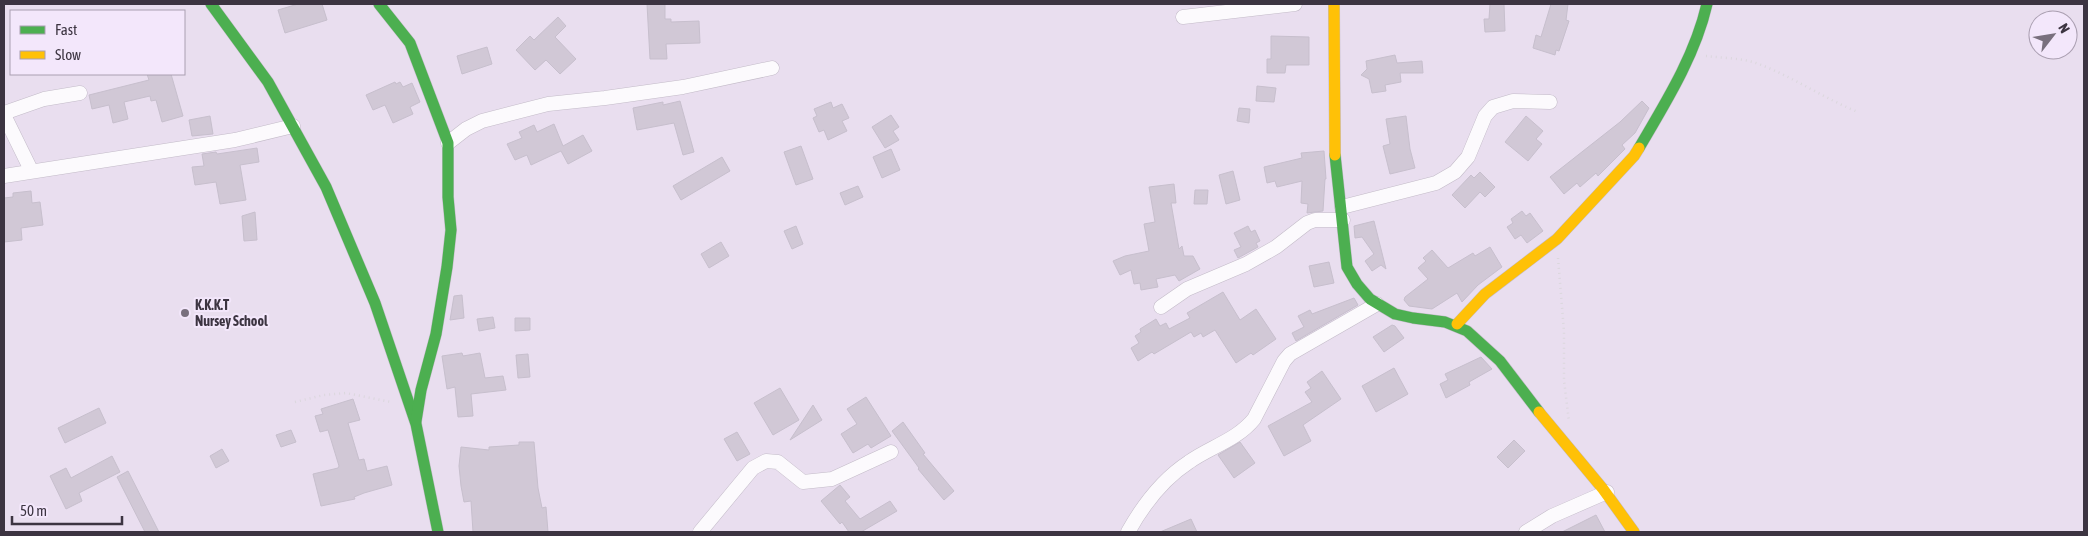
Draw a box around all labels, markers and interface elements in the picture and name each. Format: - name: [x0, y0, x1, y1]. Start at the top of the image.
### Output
- legend: [10, 10, 185, 75]
- north arrow: [2028, 10, 2078, 60]
- text: Fast: [55, 21, 77, 38]
- text: N: [2055, 21, 2073, 36]
- text: Slow: [55, 46, 81, 63]
- place label: K.K.K.T Nursey School: [195, 297, 268, 329]
- marker: K.K.K.T Nursey School: [179, 307, 191, 319]
- scale bar: [12, 494, 122, 526]
- text: 50 m: [20, 502, 47, 519]

